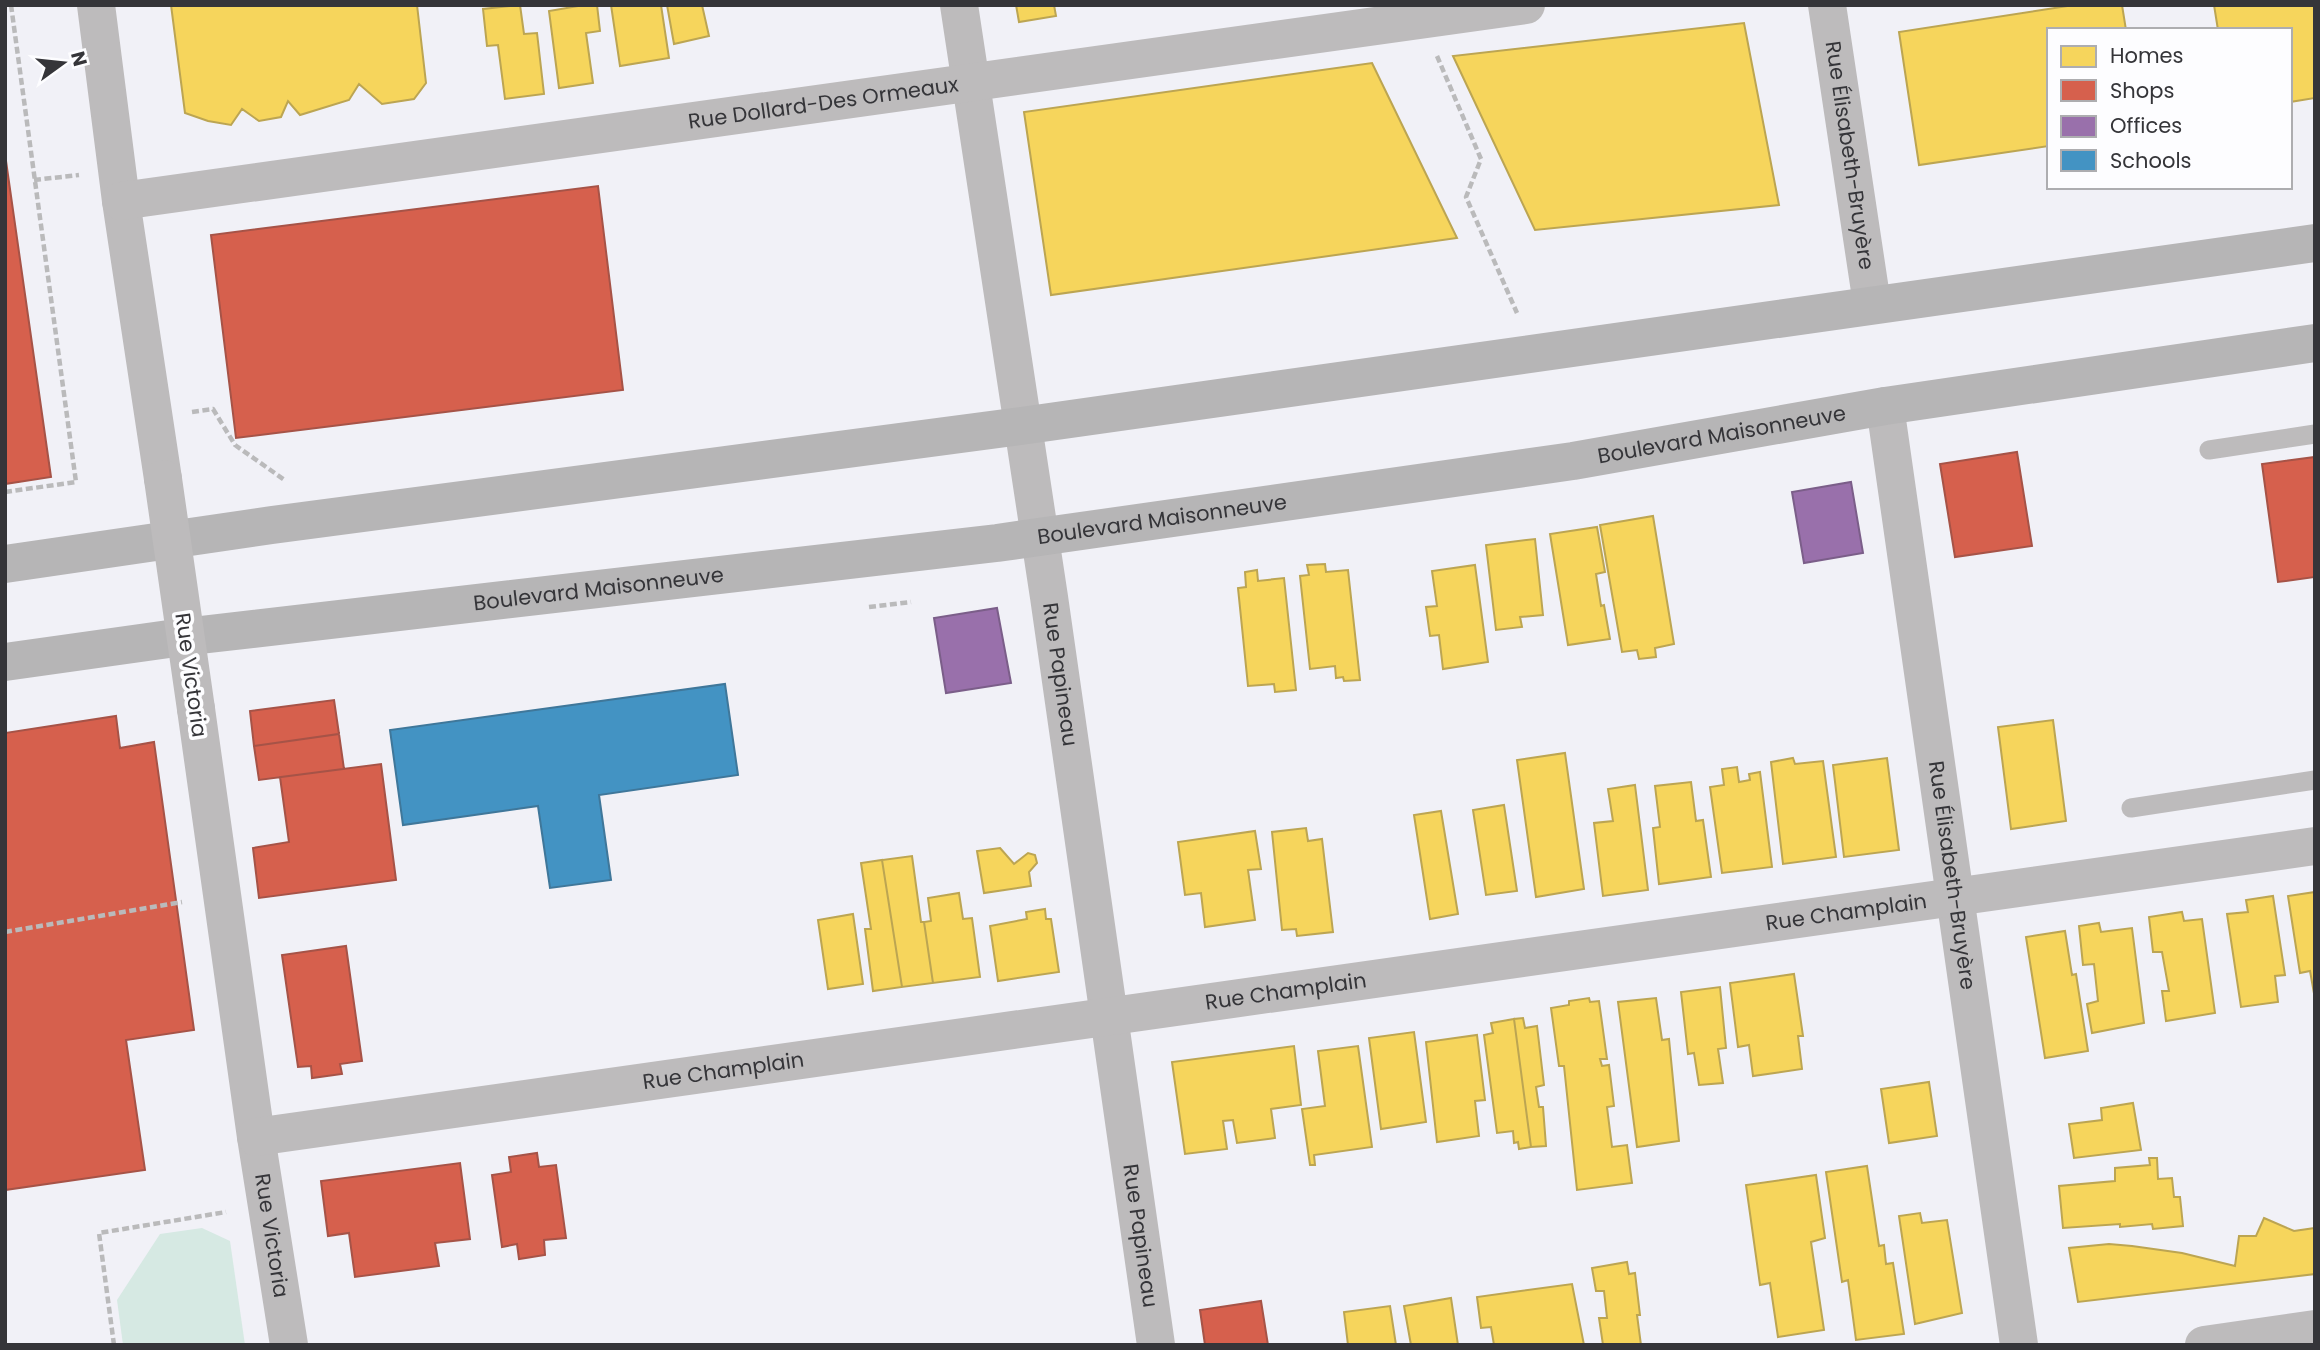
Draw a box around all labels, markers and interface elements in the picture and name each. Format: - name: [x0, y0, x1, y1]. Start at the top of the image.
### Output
- north arrow: [28, 28, 98, 98]
- legend: [2047, 28, 2292, 189]
- street label: Rue Élisabeth-Bruyère: [1819, 39, 1882, 272]
- text: Homes: [2110, 41, 2184, 70]
- text: N: [64, 48, 94, 69]
- street label: Rue Dollard-Des Ormeaux: [686, 69, 960, 136]
- text: Shops: [2110, 76, 2174, 105]
- text: Offices: [2110, 111, 2182, 140]
- text: Schools: [2110, 146, 2192, 175]
- street label: Boulevard Maisonneuve: [1595, 398, 1848, 470]
- street label: Boulevard Maisonneuve: [1035, 487, 1289, 551]
- street label: Boulevard Maisonneuve: [472, 560, 725, 617]
- street label: Rue Papineau: [1036, 601, 1085, 748]
- street label: Rue Victoria: [168, 611, 215, 739]
- street label: Rue Élisabeth-Bruyère: [1922, 759, 1983, 992]
- street label: Rue Champlain: [1764, 886, 1929, 937]
- street label: Rue Champlain: [1203, 965, 1368, 1017]
- street label: Rue Champlain: [641, 1045, 806, 1096]
- street label: Rue Papineau: [1116, 1162, 1165, 1309]
- street label: Rue Victoria: [248, 1171, 296, 1300]

